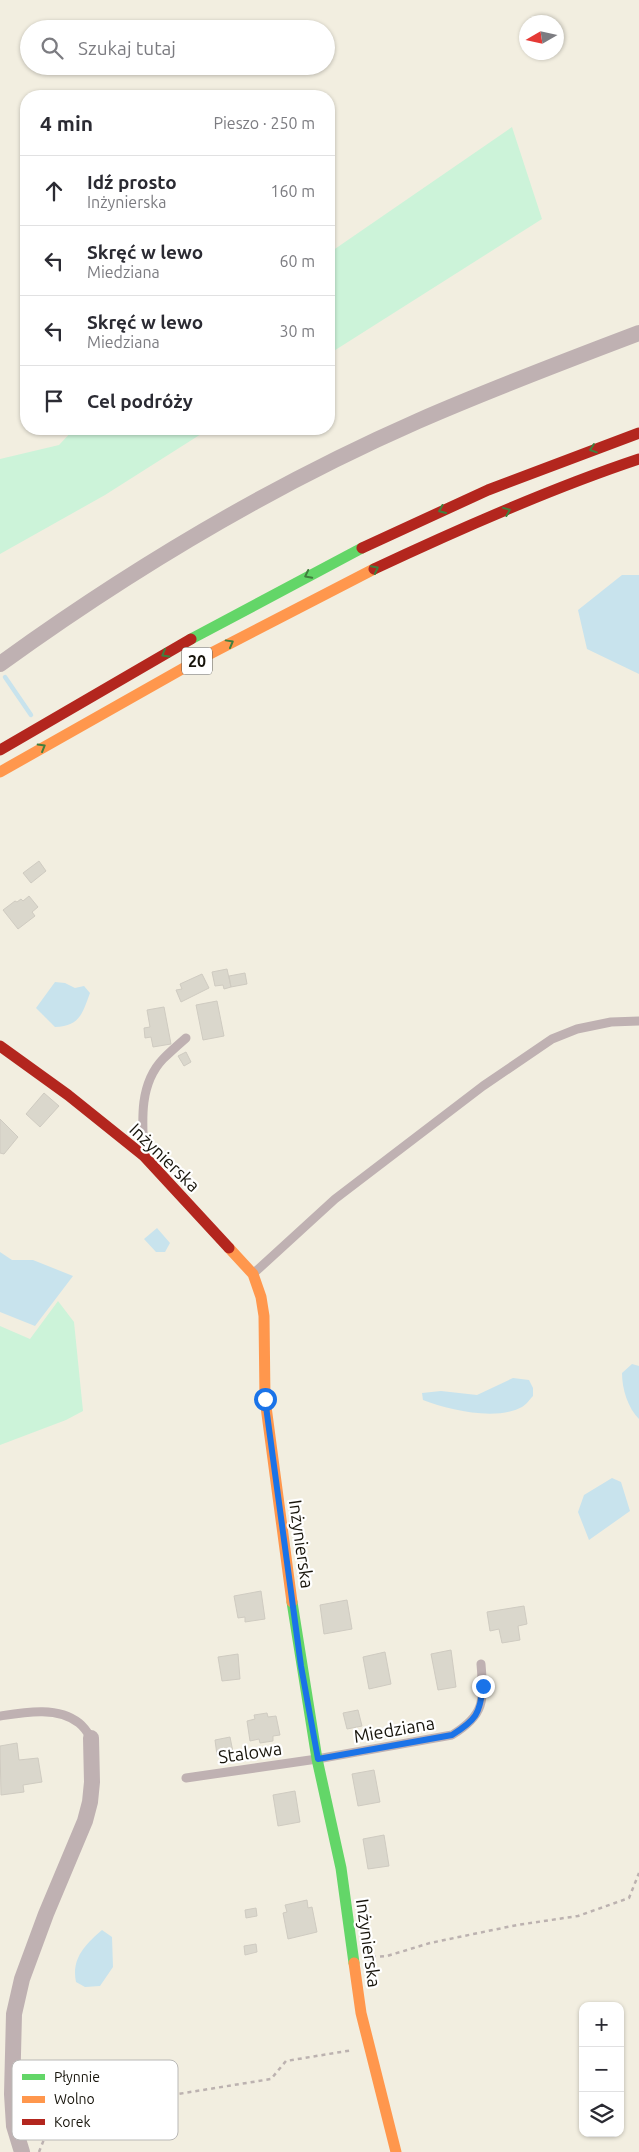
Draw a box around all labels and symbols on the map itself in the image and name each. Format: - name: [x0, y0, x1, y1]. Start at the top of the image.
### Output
- north arrow: [519, 15, 564, 60]
- one-way arrow: [589, 443, 598, 453]
- one-way arrow: [438, 504, 447, 514]
- one-way arrow: [502, 507, 511, 517]
- one-way arrow: [370, 565, 379, 575]
- one-way arrow: [304, 569, 313, 579]
- one-way arrow: [225, 639, 234, 649]
- one-way arrow: [162, 647, 171, 657]
- road number: 20: [182, 648, 212, 674]
- one-way arrow: [37, 744, 46, 754]
- street label: Inżynierska: [126, 1119, 204, 1195]
- route start: [254, 1388, 277, 1411]
- street label: Inżynierska: [286, 1498, 318, 1590]
- route end: [472, 1675, 495, 1698]
- street label: Miedziana: [352, 1712, 436, 1746]
- street label: Stalowa: [217, 1738, 283, 1766]
- street label: Inżynierska: [353, 1897, 385, 1989]
- legend: [12, 2060, 178, 2140]
- text: Płynnie: [54, 2069, 100, 2085]
- text: Wolno: [54, 2091, 95, 2107]
- text: Korek: [54, 2114, 91, 2130]

